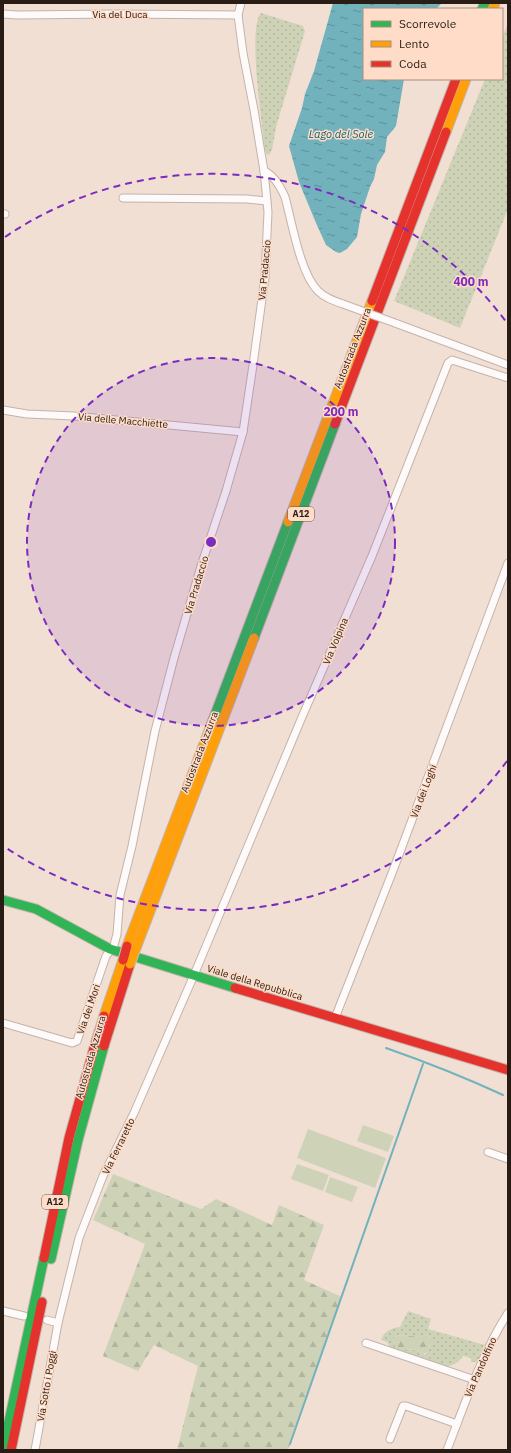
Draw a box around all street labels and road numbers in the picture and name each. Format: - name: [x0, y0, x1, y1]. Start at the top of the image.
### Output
- street label: Via del Duca: [92, 8, 148, 21]
- street label: Via Pradaccio: [255, 239, 274, 301]
- street label: Autostrada Azzurra: [331, 305, 374, 391]
- street label: Via delle Macchiette: [77, 410, 169, 431]
- road number: A12: [288, 507, 314, 521]
- street label: Via Pradaccio: [181, 554, 212, 616]
- street label: Via Volpina: [320, 615, 351, 667]
- street label: Autostrada Azzurra: [178, 709, 221, 795]
- street label: Via dei Loghi: [407, 763, 440, 820]
- street label: Viale della Repubblica: [205, 962, 305, 1003]
- street label: Via dei Mori: [74, 982, 103, 1036]
- street label: Autostrada Azzurra: [72, 1013, 109, 1100]
- street label: Via Ferraretto: [99, 1115, 138, 1177]
- road number: A12: [42, 1195, 68, 1209]
- street label: Via Pandolfino: [461, 1335, 500, 1399]
- street label: Via Sotto i Poggi: [34, 1350, 59, 1423]

